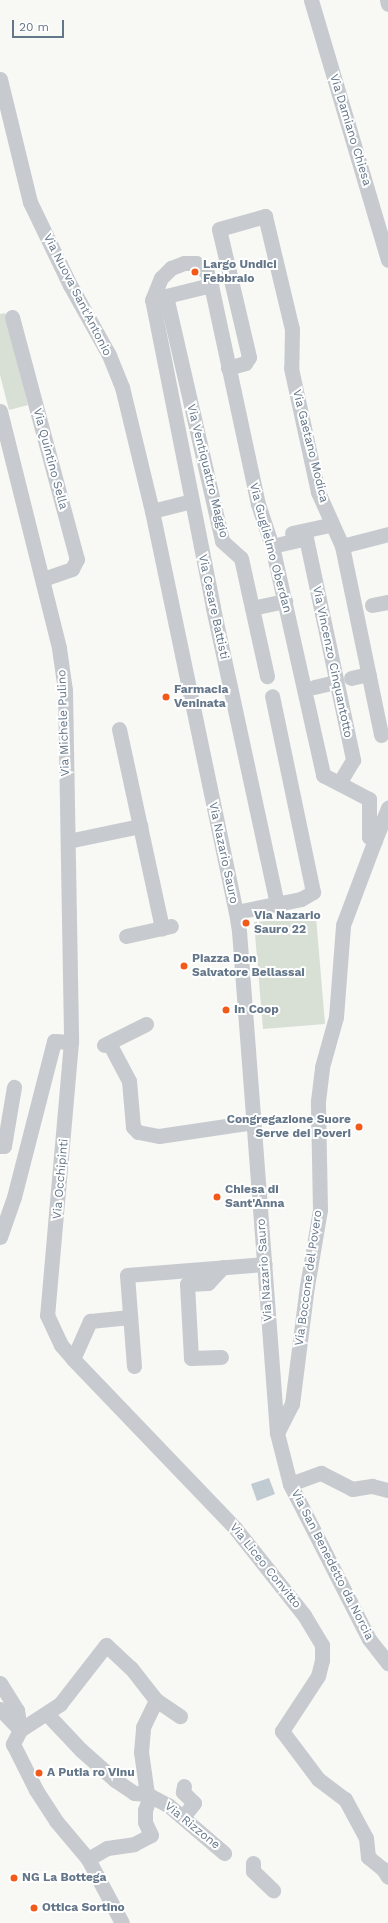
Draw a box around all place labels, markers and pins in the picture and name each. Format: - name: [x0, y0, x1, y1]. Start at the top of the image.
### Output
- place label: Largo Undici Febbraio: [203, 258, 277, 286]
- marker: Largo Undici Febbraio: [190, 267, 200, 277]
- place label: Farmacia Veninata: [174, 683, 228, 711]
- marker: Farmacia Veninata: [161, 692, 171, 702]
- place label: Via Nazario Sauro 22: [254, 909, 321, 937]
- marker: Via Nazario Sauro 22: [241, 918, 251, 928]
- place label: Piazza Don Salvatore Bellassai: [192, 952, 305, 980]
- marker: Piazza Don Salvatore Bellassai: [179, 961, 189, 971]
- place label: In Coop: [234, 1003, 279, 1017]
- marker: In Coop: [221, 1005, 231, 1015]
- place label: Congregazione Suore Serve dei Poveri: [227, 1113, 351, 1141]
- marker: Congregazione Suore Serve dei Poveri: [354, 1122, 364, 1132]
- place label: Chiesa di Sant'Anna: [225, 1183, 284, 1211]
- marker: Chiesa di Sant'Anna: [212, 1192, 222, 1202]
- place label: A Putia ro Vinu: [47, 1766, 135, 1780]
- marker: A Putia ro Vinu: [34, 1768, 44, 1778]
- place label: NG La Bottega: [22, 1871, 107, 1885]
- marker: NG La Bottega: [9, 1873, 19, 1883]
- place label: Ottica Sortino: [42, 1901, 125, 1915]
- marker: Ottica Sortino: [29, 1903, 39, 1913]

